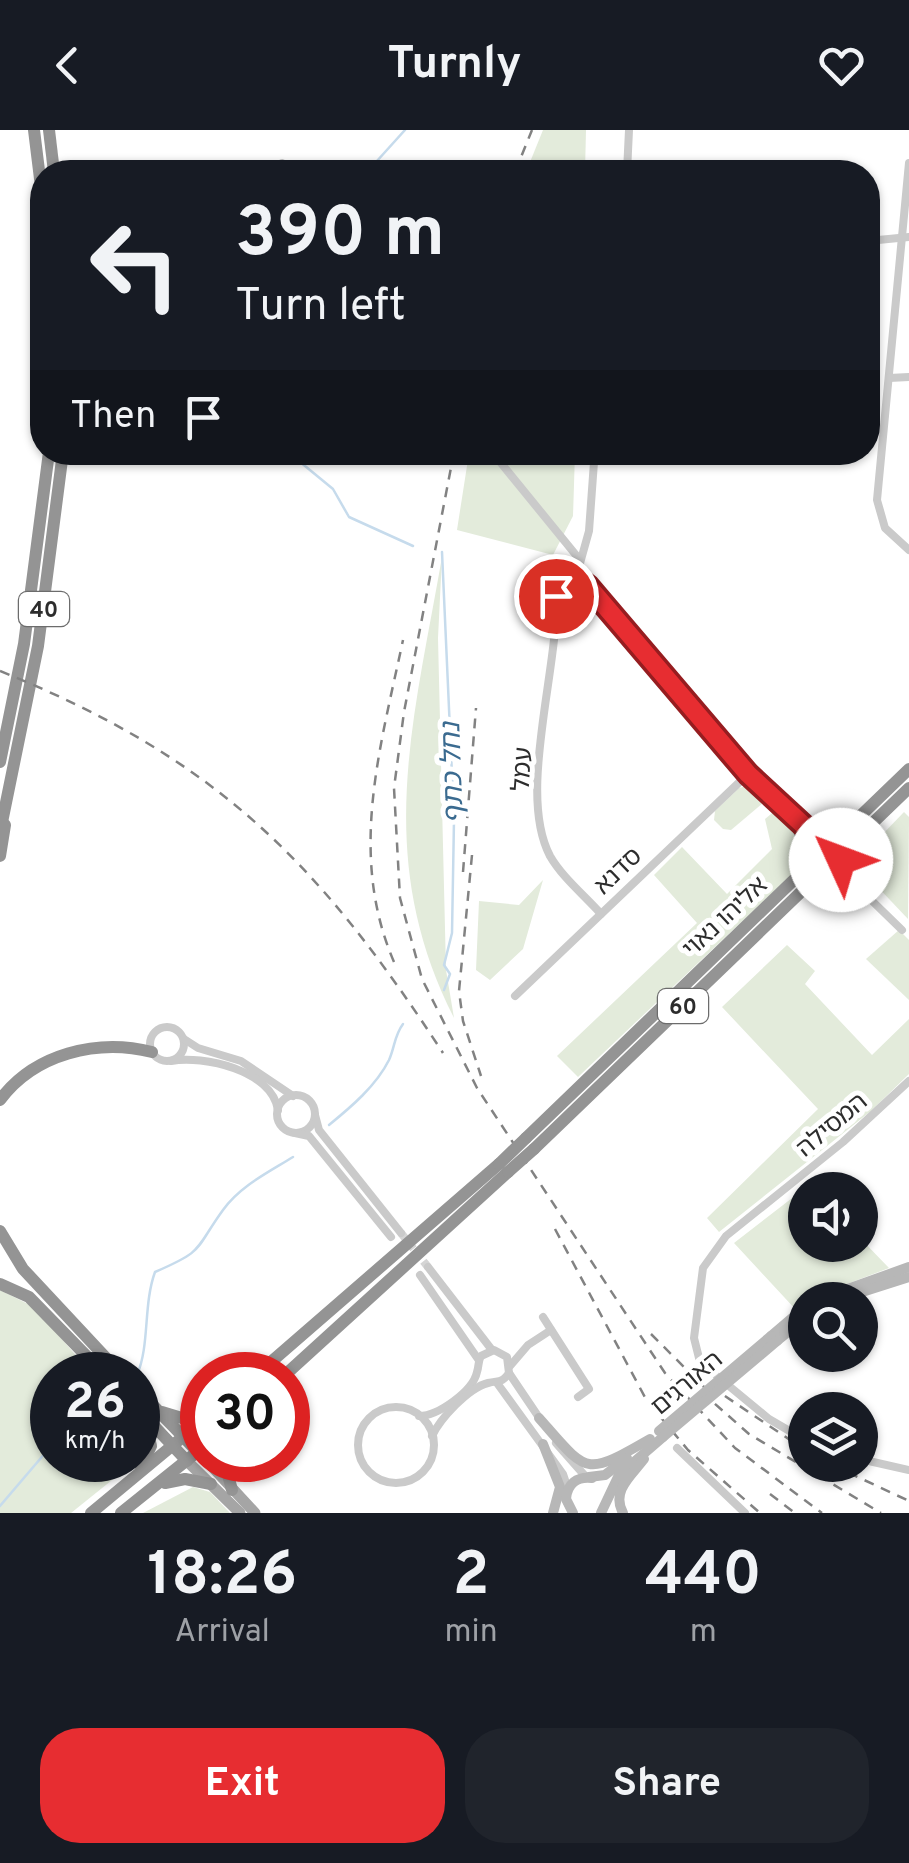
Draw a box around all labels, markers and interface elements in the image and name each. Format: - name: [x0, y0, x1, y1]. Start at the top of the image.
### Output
- text: Turnly: [387, 37, 522, 94]
- icon: back: [40, 38, 95, 93]
- icon: heart: [814, 38, 869, 93]
- text: 390 m: [235, 192, 445, 281]
- icon: left: [70, 200, 200, 330]
- text: Turn left: [235, 279, 406, 336]
- icon: arrive: [176, 390, 231, 445]
- text: Then: [70, 393, 156, 442]
- pin: [514, 554, 599, 639]
- icon: arrive: [529, 569, 584, 624]
- road number: 40: [19, 592, 69, 626]
- water label: נחל כתף: [434, 719, 474, 824]
- street label: עמל: [506, 746, 542, 792]
- position arrow: [789, 808, 893, 912]
- street label: סדנא: [588, 842, 650, 903]
- street label: אליהו נאוי: [677, 871, 775, 966]
- road number: 60: [658, 989, 708, 1023]
- street label: המסילה: [791, 1087, 875, 1165]
- map controls: [788, 1172, 878, 1482]
- button: sound: [788, 1172, 878, 1262]
- button: search: [788, 1282, 878, 1372]
- street label: האורגים: [645, 1345, 730, 1424]
- speed limit sign: 30: [180, 1352, 310, 1482]
- text: 26: [64, 1373, 126, 1436]
- button: layers: [788, 1392, 878, 1482]
- text: km/h: [65, 1426, 125, 1458]
- text: 18:26: [147, 1540, 297, 1616]
- text: 2: [453, 1540, 489, 1616]
- text: 440: [645, 1540, 762, 1616]
- text: Arrival: [175, 1613, 270, 1653]
- text: min: [445, 1613, 498, 1653]
- text: m: [690, 1613, 717, 1653]
- button: Exit: [40, 1728, 445, 1843]
- button: Share: [465, 1728, 869, 1843]

